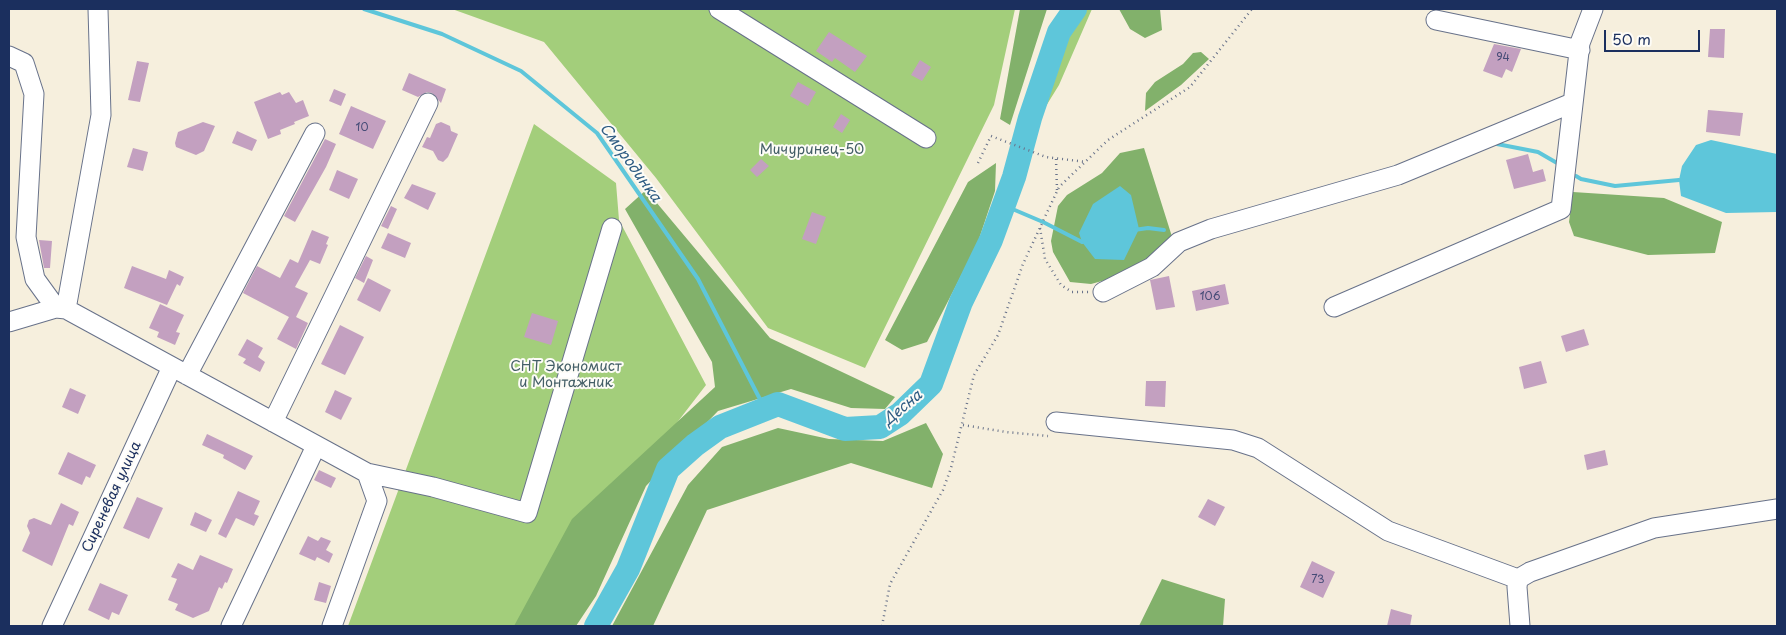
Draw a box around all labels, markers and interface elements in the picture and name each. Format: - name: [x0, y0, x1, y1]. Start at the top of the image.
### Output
- scale bar: [1606, 20, 1702, 52]
- text: 50 m: [1612, 27, 1651, 50]
- house number: 94: [1496, 51, 1510, 65]
- water label: Смородинка: [595, 120, 665, 206]
- house number: 10: [356, 121, 368, 135]
- park label: Мичуринец-50: [760, 142, 864, 158]
- house number: 106: [1200, 290, 1220, 304]
- park label: СНТ Экономист и Монтажник: [510, 359, 622, 392]
- water label: Десна: [880, 387, 926, 429]
- street label: Сиреневая улица: [79, 439, 145, 555]
- house number: 73: [1311, 573, 1325, 587]

